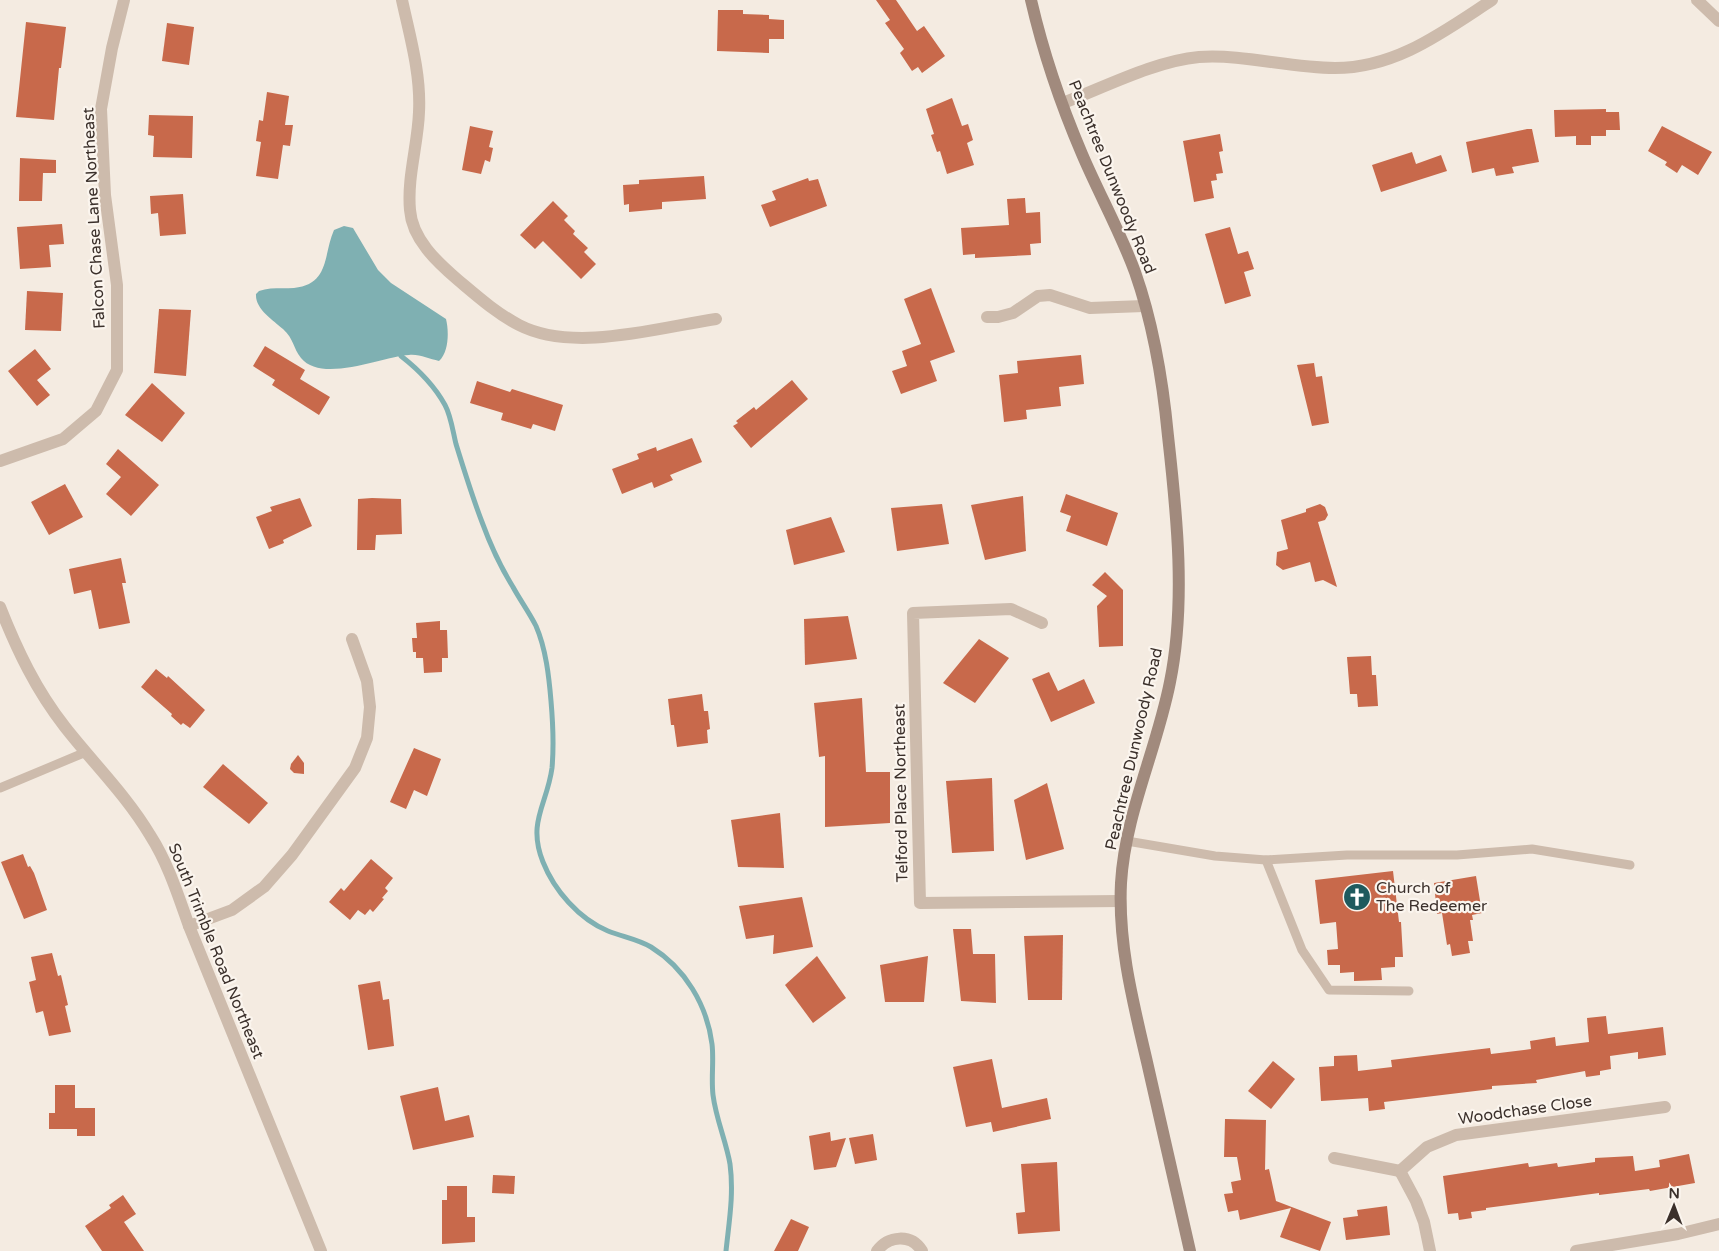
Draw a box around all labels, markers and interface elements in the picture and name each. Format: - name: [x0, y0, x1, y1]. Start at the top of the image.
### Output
- street label: Peachtree Dunwoody Road: [1064, 77, 1160, 277]
- street label: Falcon Chase Lane Northeast: [78, 107, 110, 329]
- street label: Peachtree Dunwoody Road: [1101, 646, 1167, 852]
- street label: Telford Place Northeast: [889, 703, 913, 883]
- street label: South Trimble Road Northeast: [164, 840, 268, 1062]
- place label: Church of The Redeemer: [1376, 878, 1488, 916]
- church icon: Church of The Redeemer: [1342, 882, 1372, 912]
- street label: Woodchase Close: [1457, 1091, 1593, 1129]
- north arrow: [1649, 1181, 1699, 1231]
- text: N: [1668, 1185, 1680, 1202]

